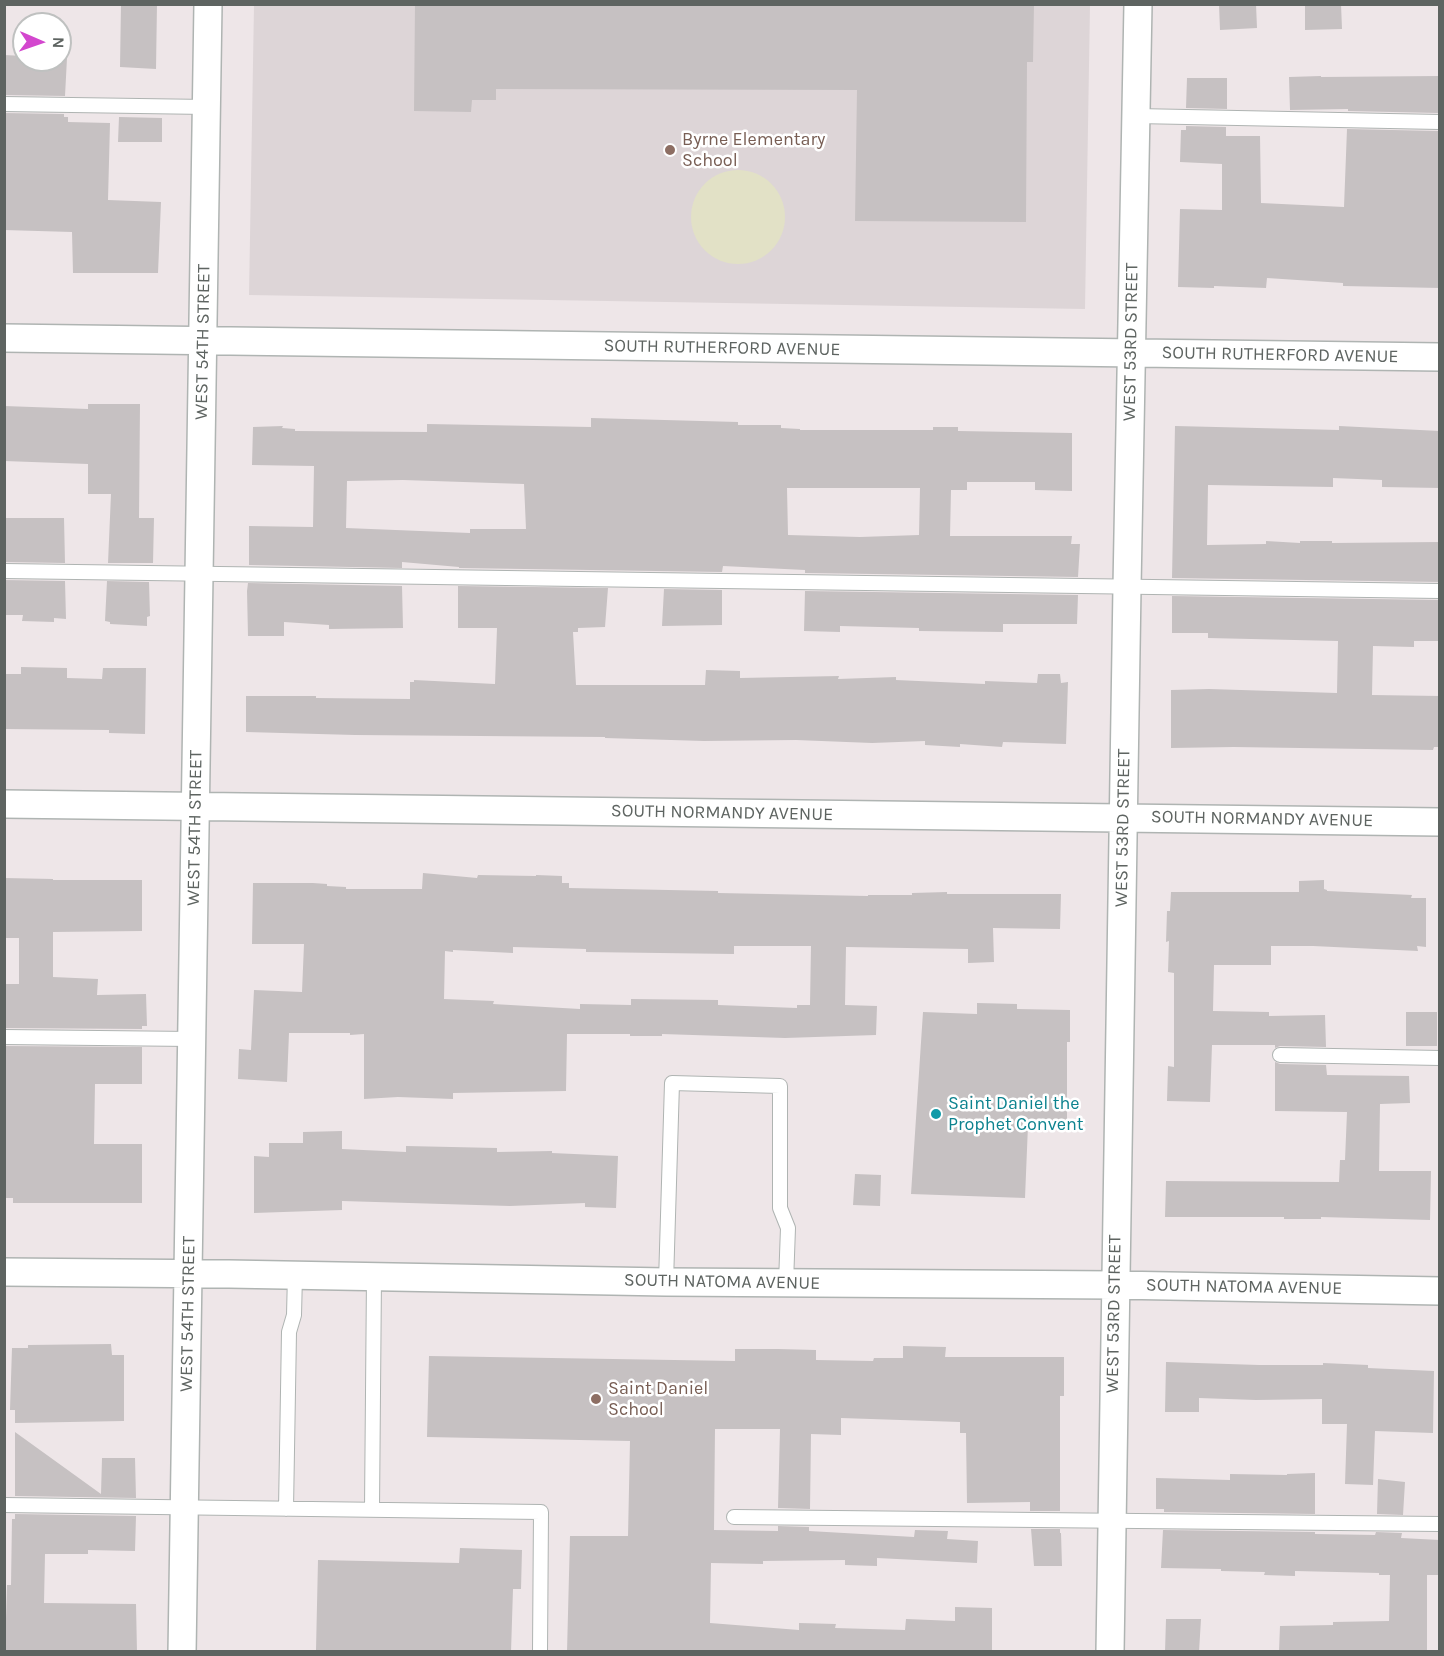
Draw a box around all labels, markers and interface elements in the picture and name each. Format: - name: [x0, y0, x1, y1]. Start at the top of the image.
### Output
- north arrow: [12, 12, 72, 72]
- text: N: [49, 36, 68, 49]
- place label: Byrne Elementary School: [682, 129, 825, 172]
- marker: Byrne Elementary School: [663, 143, 677, 157]
- street label: WEST 53RD STREET: [1119, 263, 1143, 421]
- street label: WEST 54TH STREET: [191, 264, 215, 420]
- street label: SOUTH RUTHERFORD AVENUE: [603, 335, 841, 361]
- street label: SOUTH RUTHERFORD AVENUE: [1161, 342, 1399, 368]
- street label: WEST 53RD STREET: [1111, 749, 1135, 907]
- street label: WEST 54TH STREET: [183, 750, 207, 906]
- street label: SOUTH NORMANDY AVENUE: [611, 800, 833, 826]
- street label: SOUTH NORMANDY AVENUE: [1151, 806, 1373, 832]
- place label: Saint Daniel the Prophet Convent: [948, 1093, 1084, 1136]
- marker: Saint Daniel the Prophet Convent: [929, 1107, 943, 1121]
- street label: WEST 53RD STREET: [1102, 1235, 1126, 1393]
- street label: WEST 54TH STREET: [176, 1236, 200, 1392]
- street label: SOUTH NATOMA AVENUE: [624, 1269, 820, 1295]
- street label: SOUTH NATOMA AVENUE: [1146, 1274, 1342, 1300]
- place label: Saint Daniel School: [608, 1378, 708, 1420]
- marker: Saint Daniel School: [589, 1392, 603, 1406]

